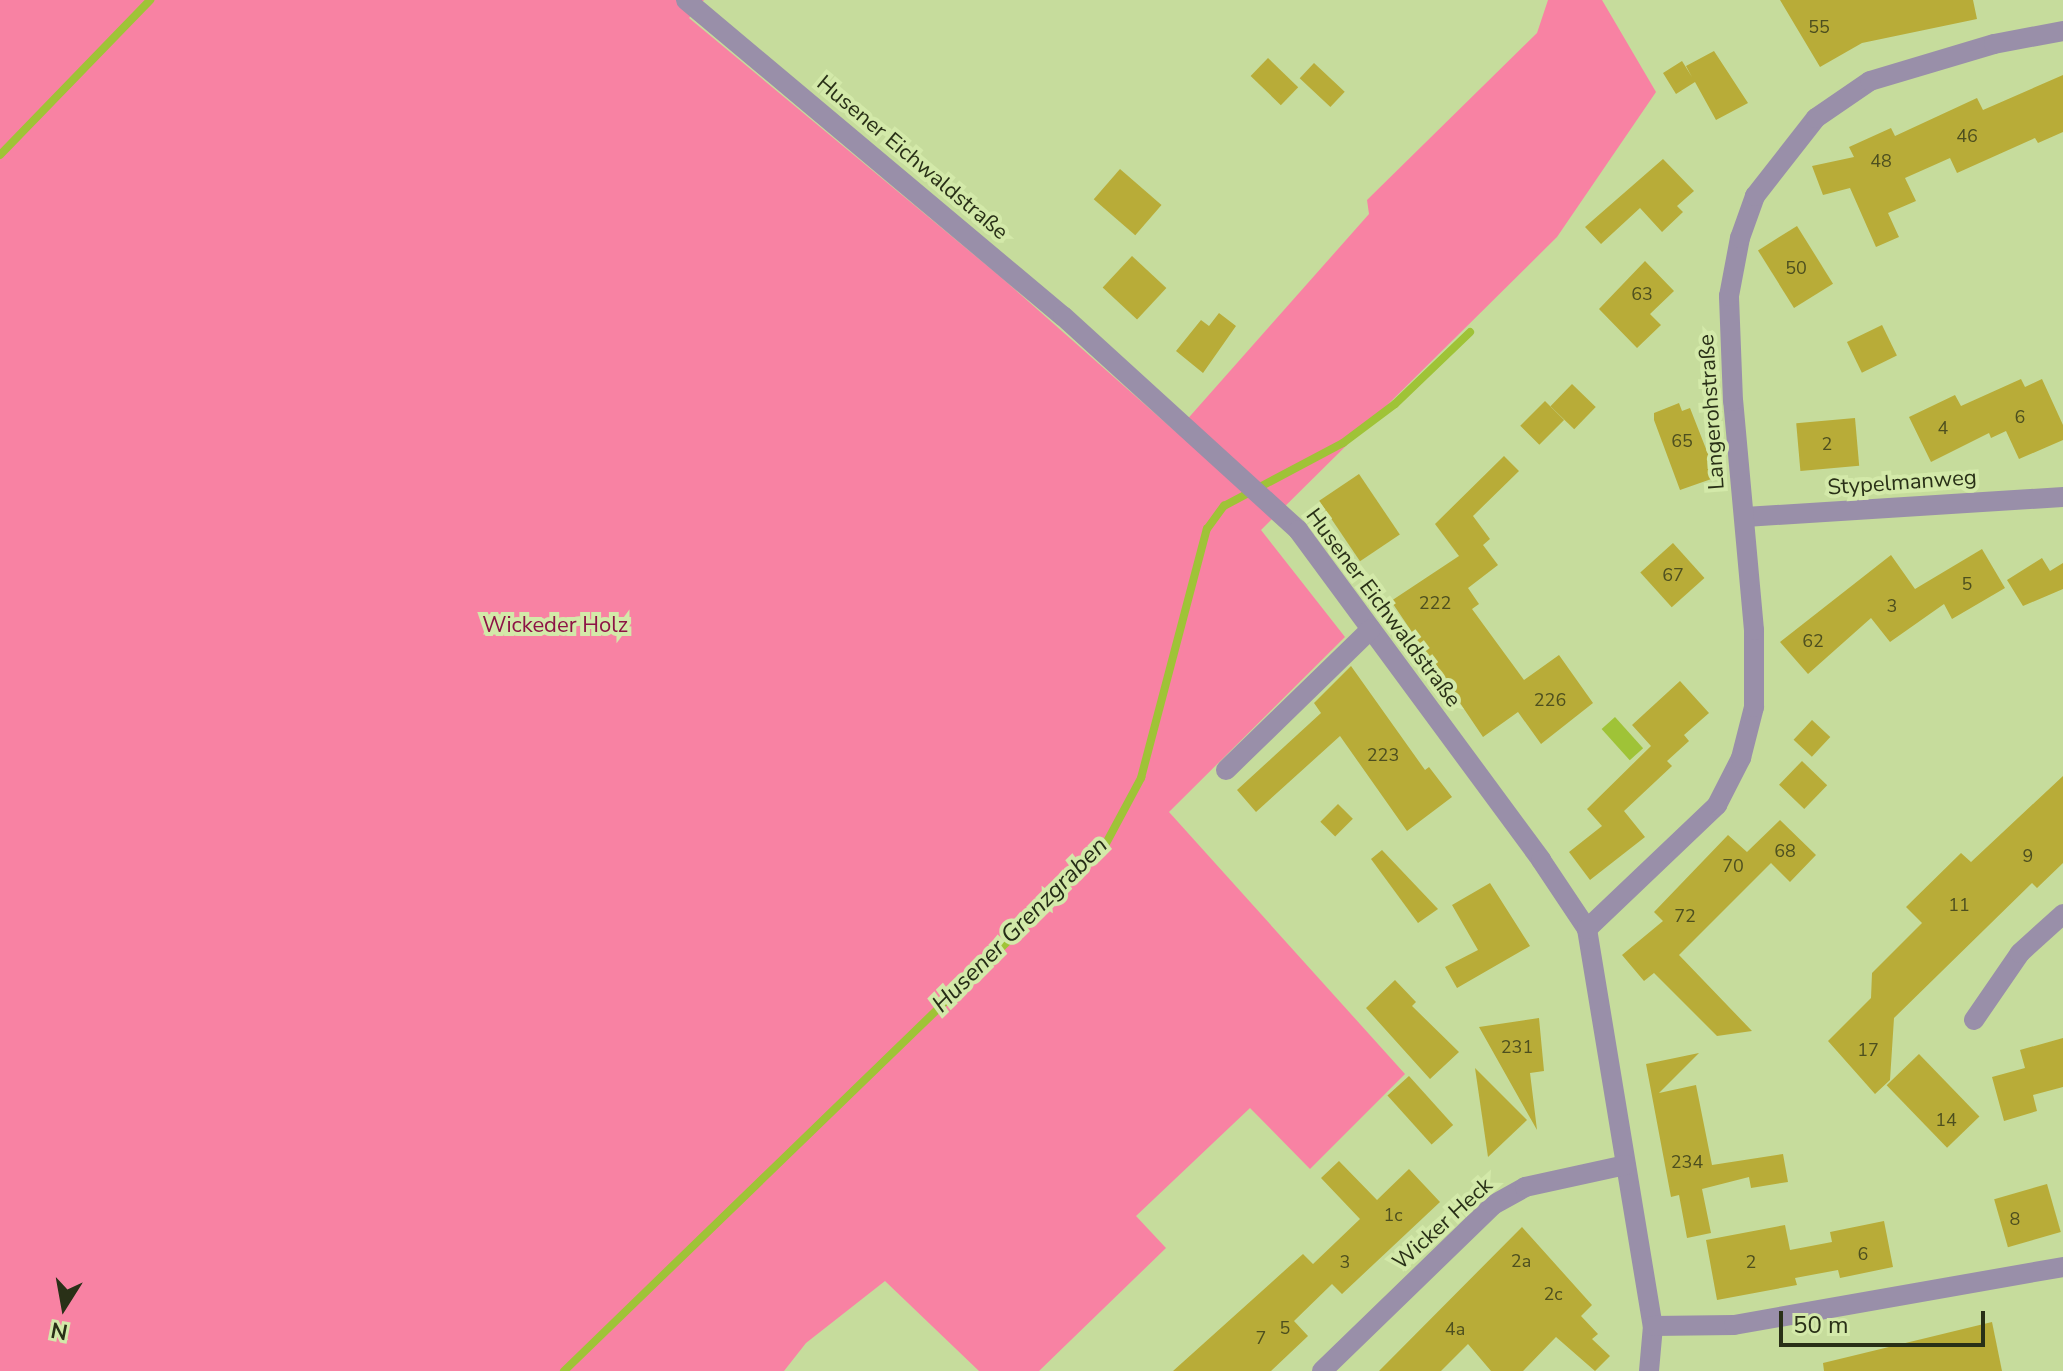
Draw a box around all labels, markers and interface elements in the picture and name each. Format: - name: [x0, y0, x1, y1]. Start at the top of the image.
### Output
- house number: 55: [1808, 16, 1830, 38]
- street label: Husener Eichwaldstraße: [811, 70, 1013, 246]
- house number: 46: [1956, 125, 1978, 147]
- house number: 48: [1870, 150, 1892, 172]
- house number: 50: [1785, 257, 1807, 279]
- house number: 63: [1631, 283, 1653, 305]
- street label: Langerohstraße: [1693, 333, 1731, 491]
- house number: 6: [2015, 406, 2025, 428]
- house number: 4: [1938, 417, 1948, 439]
- house number: 65: [1671, 430, 1693, 452]
- house number: 2: [1822, 433, 1832, 455]
- street label: Stypelmanweg: [1827, 465, 1977, 501]
- street label: Husener Eichwaldstraße: [1300, 504, 1466, 712]
- house number: 67: [1662, 564, 1684, 586]
- house number: 5: [1962, 573, 1972, 595]
- house number: 222: [1419, 592, 1451, 614]
- house number: 3: [1887, 595, 1897, 617]
- park label: Wickeder Holz: [482, 613, 628, 639]
- house number: 62: [1802, 630, 1824, 652]
- house number: 226: [1534, 689, 1566, 711]
- house number: 223: [1367, 744, 1399, 766]
- water label: Husener Grenzgraben: [926, 831, 1114, 1019]
- house number: 68: [1774, 840, 1796, 862]
- house number: 9: [2023, 845, 2033, 867]
- house number: 70: [1722, 855, 1744, 877]
- house number: 11: [1948, 894, 1970, 916]
- house number: 72: [1674, 905, 1696, 927]
- house number: 231: [1501, 1036, 1533, 1058]
- house number: 17: [1857, 1039, 1879, 1061]
- house number: 14: [1935, 1109, 1957, 1131]
- house number: 234: [1671, 1151, 1703, 1173]
- street label: Wicker Heck: [1388, 1172, 1498, 1276]
- house number: 1c: [1383, 1204, 1403, 1226]
- house number: 8: [2010, 1208, 2020, 1230]
- house number: 6: [1858, 1243, 1868, 1265]
- house number: 2a: [1511, 1250, 1531, 1272]
- house number: 3: [1340, 1251, 1350, 1273]
- house number: 2: [1746, 1251, 1756, 1273]
- north arrow: [24, 1267, 104, 1347]
- house number: 2c: [1543, 1283, 1563, 1305]
- scale bar: [1783, 1295, 1989, 1345]
- text: 50 m: [1793, 1309, 1849, 1341]
- text: N: [48, 1314, 70, 1347]
- house number: 5: [1280, 1317, 1290, 1339]
- house number: 4a: [1445, 1318, 1465, 1340]
- house number: 7: [1256, 1327, 1266, 1349]

